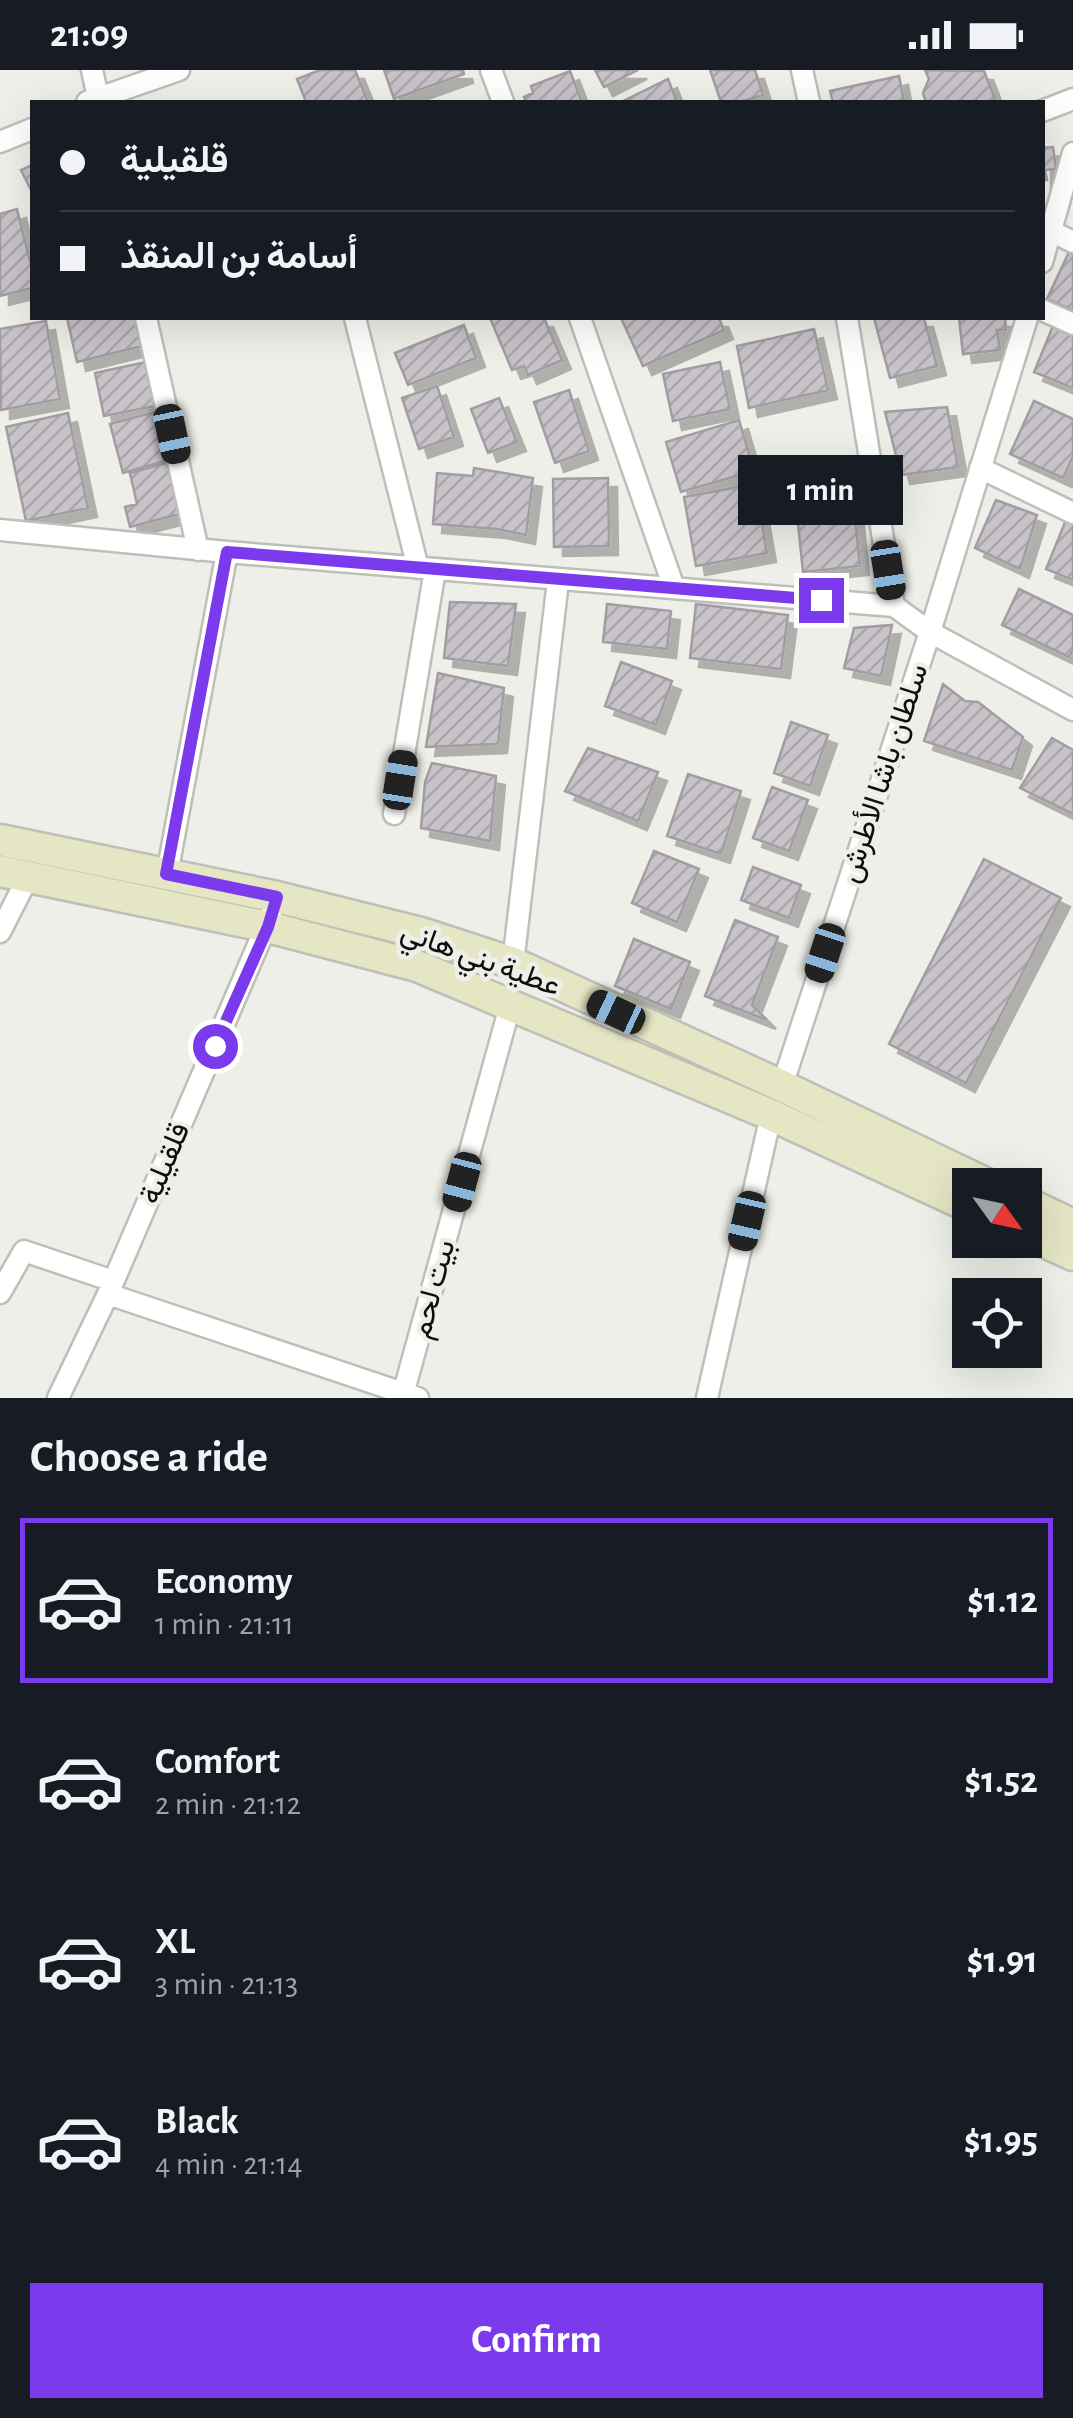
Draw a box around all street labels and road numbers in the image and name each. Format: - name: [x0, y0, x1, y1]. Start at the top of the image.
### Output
- street label: سلطان باشا الأطرش: [832, 659, 935, 887]
- street label: عطية بني هاني: [394, 916, 564, 1009]
- street label: قلقيلية: [134, 1118, 196, 1209]
- street label: بيت لحم: [405, 1237, 463, 1343]

